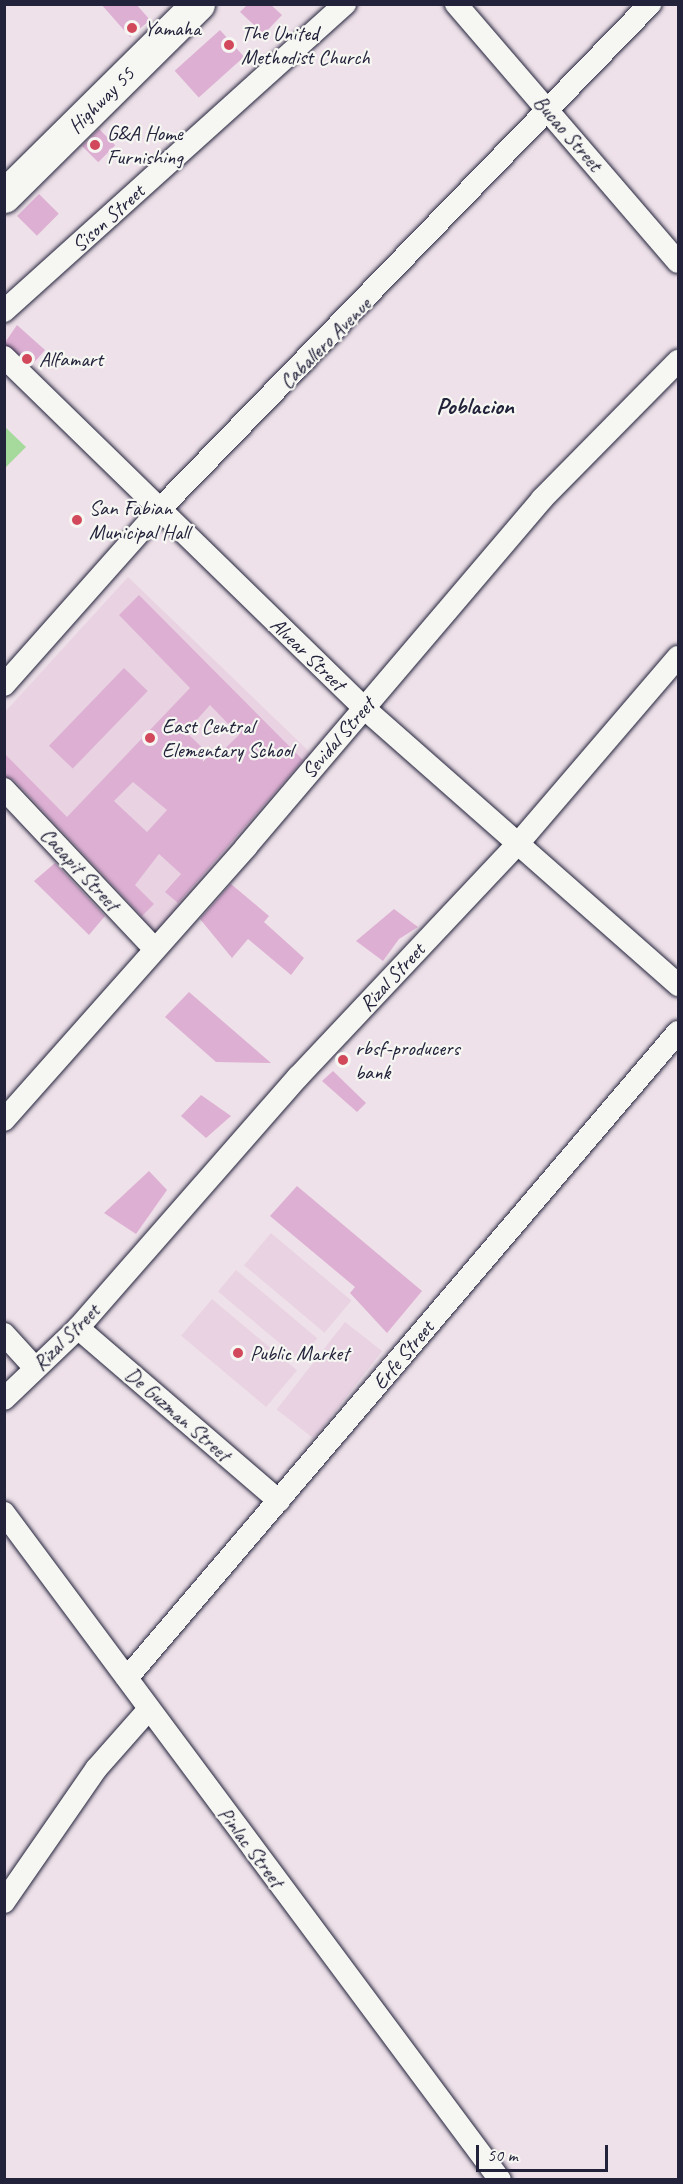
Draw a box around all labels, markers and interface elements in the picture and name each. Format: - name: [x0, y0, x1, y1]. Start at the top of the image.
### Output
- place label: Yamaha: [144, 15, 201, 41]
- place label: The United Methodist Church: [241, 20, 371, 70]
- marker: Yamaha: [125, 21, 139, 35]
- marker: The United Methodist Church: [222, 38, 236, 52]
- street label: Highway 55: [63, 62, 139, 138]
- street label: Bucao Street: [528, 90, 608, 176]
- place label: G&A Home Furnishing: [107, 120, 183, 170]
- marker: G&A Home Furnishing: [88, 138, 102, 152]
- street label: Sison Street: [66, 179, 150, 257]
- street label: Caballero Avenue: [274, 292, 376, 394]
- place label: Alfamart: [39, 346, 103, 372]
- marker: Alfamart: [20, 352, 34, 366]
- district label: Poblacion: [436, 393, 514, 421]
- place label: San Fabian Municipal Hall: [89, 495, 190, 545]
- marker: San Fabian Municipal Hall: [70, 513, 84, 527]
- street label: Alvear Street: [265, 612, 351, 696]
- street label: Sevidal Street: [296, 692, 380, 784]
- place label: East Central Elementary School: [162, 713, 293, 763]
- marker: East Central Elementary School: [143, 731, 157, 745]
- street label: Cacapit Street: [35, 822, 125, 916]
- street label: Rizal Street: [354, 937, 430, 1017]
- place label: rbsf-producers bank: [355, 1035, 460, 1085]
- marker: rbsf-producers bank: [336, 1053, 350, 1067]
- street label: Rizal Street: [27, 1298, 105, 1376]
- street label: Erfe Street: [367, 1315, 439, 1395]
- place label: Public Market: [250, 1340, 349, 1366]
- marker: Public Market: [231, 1346, 245, 1360]
- street label: De Guzman Street: [120, 1362, 236, 1466]
- street label: Pinlac Street: [213, 1802, 289, 1892]
- scale bar: [479, 2133, 611, 2171]
- text: 50 m: [487, 2144, 518, 2166]

